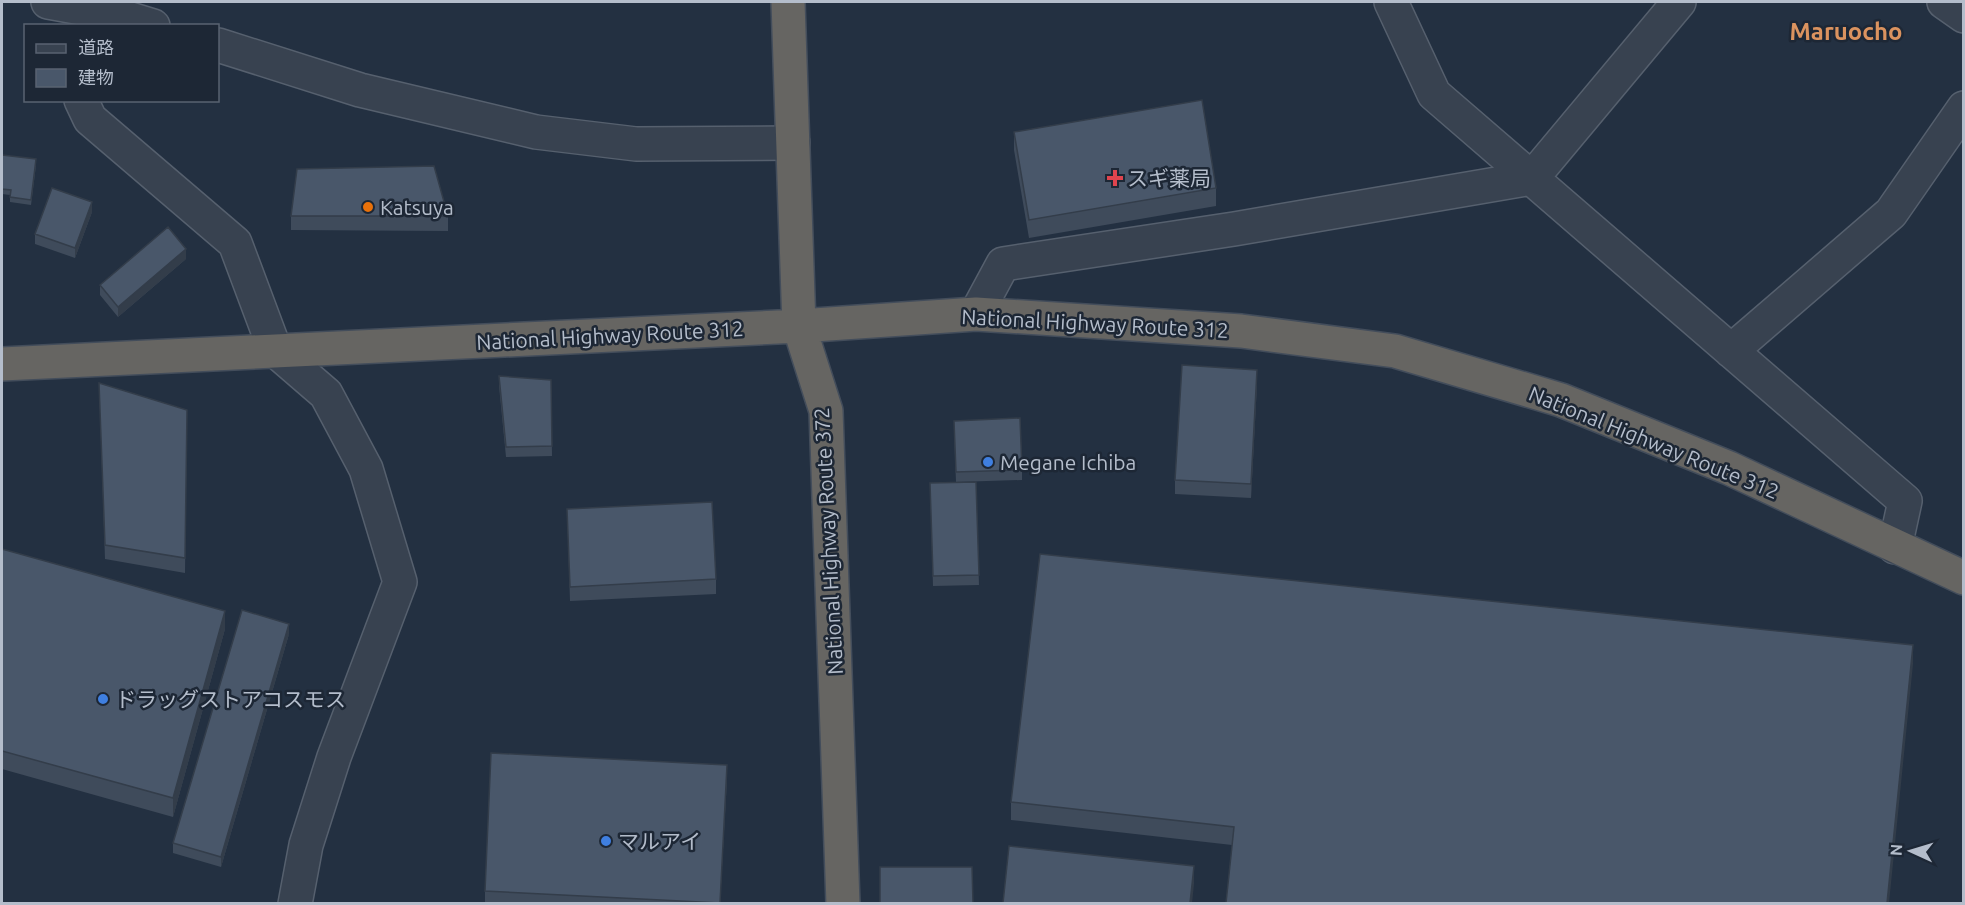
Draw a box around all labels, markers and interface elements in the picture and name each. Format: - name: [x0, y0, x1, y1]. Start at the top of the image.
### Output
- district label: Maruocho: [1789, 18, 1903, 45]
- legend: [24, 24, 219, 102]
- text: 道路: [78, 37, 114, 57]
- text: 建物: [78, 67, 114, 87]
- place label: スギ薬局: [1127, 166, 1211, 190]
- marker: スギ薬局: [1108, 171, 1122, 185]
- place label: Katsuya: [380, 195, 454, 219]
- marker: Katsuya: [361, 200, 375, 214]
- street label: National Highway Route 312: [961, 304, 1229, 342]
- street label: National Highway Route 312: [476, 316, 744, 354]
- street label: National Highway Route 312: [1525, 381, 1783, 503]
- street label: National Highway Route 372: [809, 407, 847, 675]
- place label: Megane Ichiba: [1000, 450, 1136, 474]
- marker: Megane Ichiba: [981, 455, 995, 469]
- place label: ドラッグストアコスモス: [115, 687, 346, 711]
- marker: ドラッグストアコスモス: [96, 692, 110, 706]
- north arrow: [1881, 821, 1941, 881]
- place label: マルアイ: [618, 829, 701, 853]
- marker: マルアイ: [599, 834, 613, 848]
- text: N: [1887, 843, 1905, 857]

